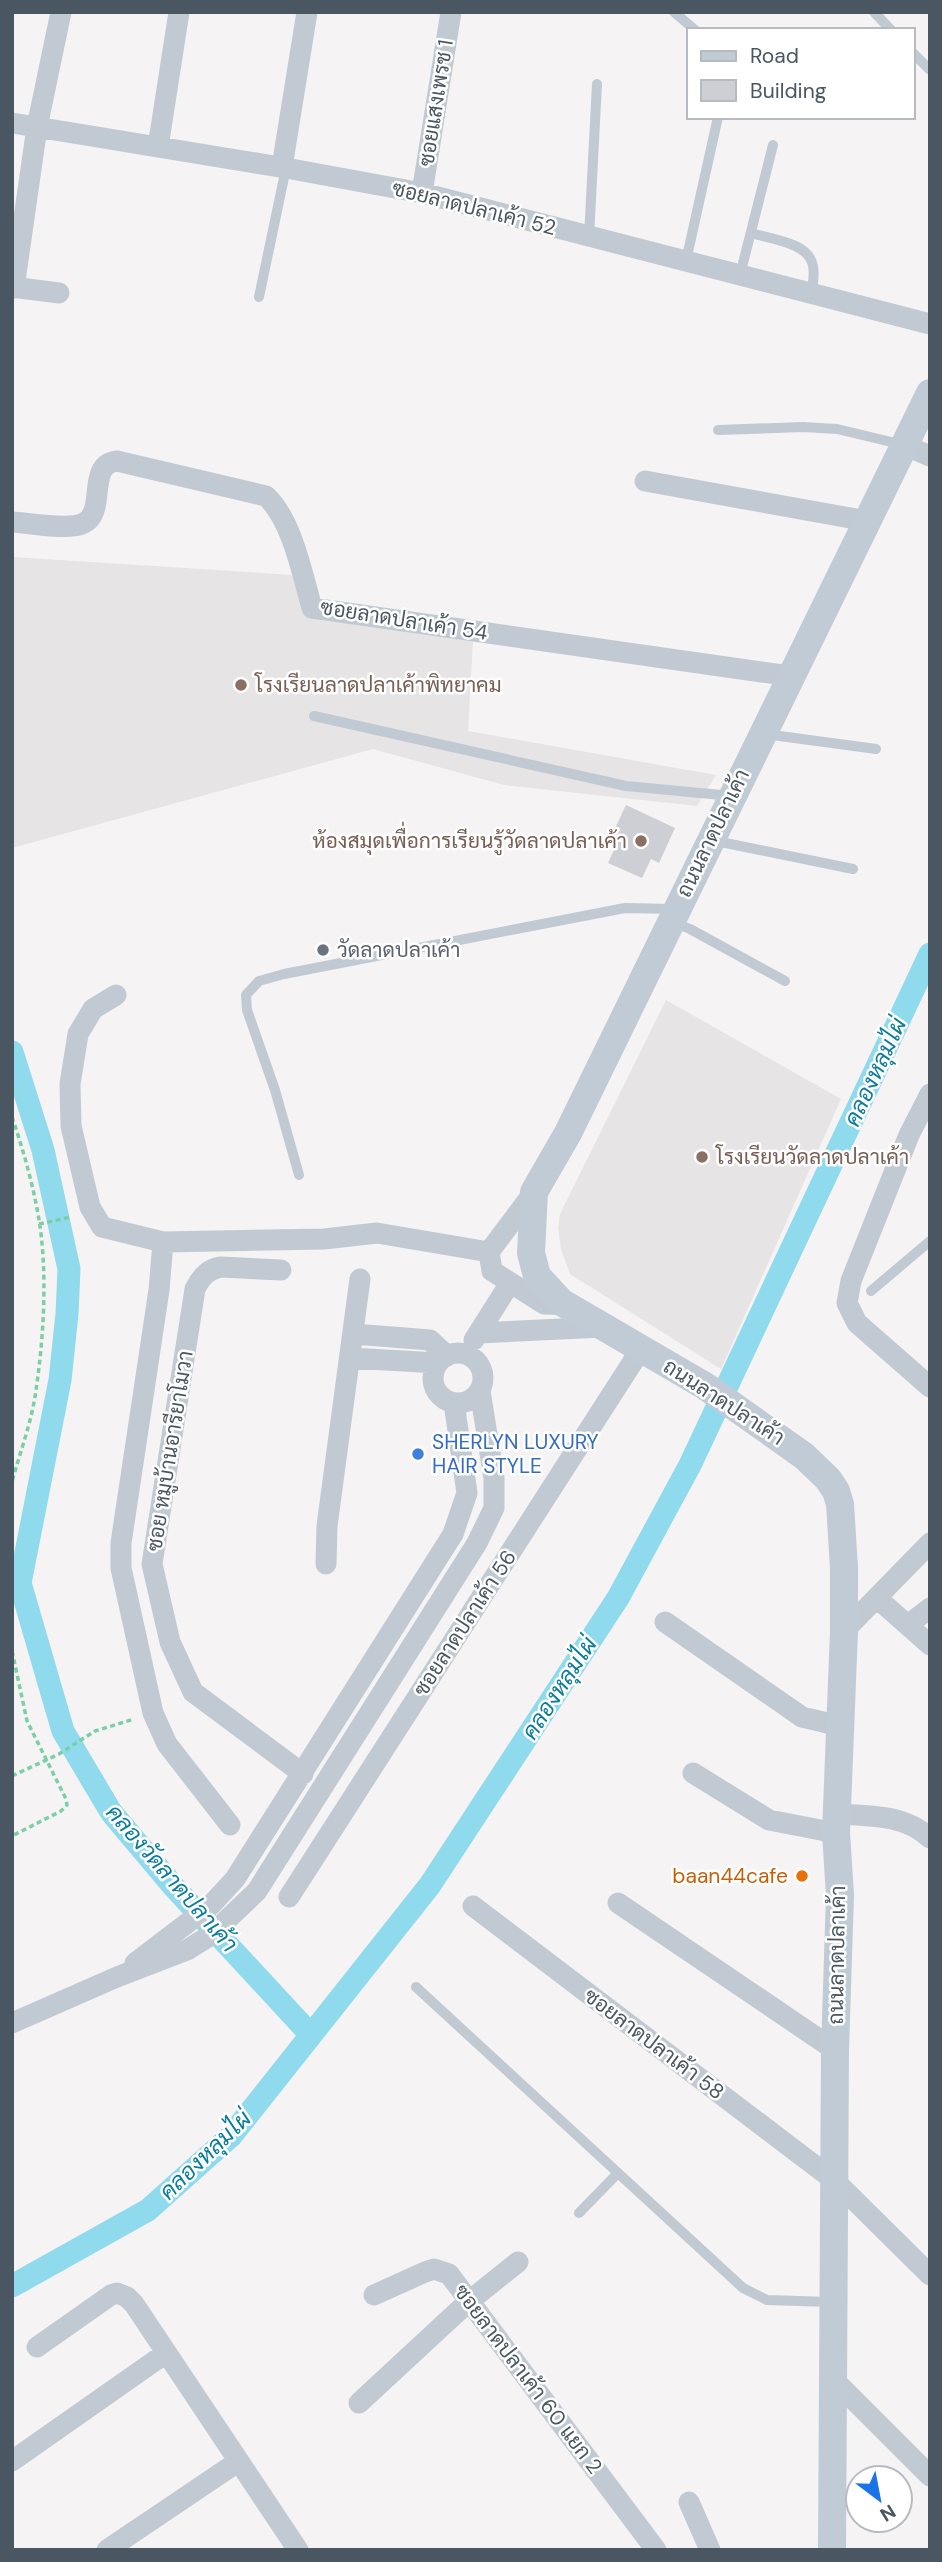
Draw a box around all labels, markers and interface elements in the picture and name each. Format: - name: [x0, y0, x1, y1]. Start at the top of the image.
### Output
- legend: [687, 28, 914, 119]
- street label: ซอยแสงเพรช 1: [412, 38, 460, 168]
- text: Road: [750, 42, 799, 70]
- text: Building: [750, 77, 827, 105]
- street label: ซอยลาดปลาเค้า 52: [389, 174, 559, 242]
- street label: ซอยลาดปลาเค้า 54: [318, 593, 490, 647]
- place label: โรงเรียนลาดปลาเค้าพิทยาคม: [254, 671, 502, 699]
- marker: โรงเรียนลาดปลาเค้าพิทยาคม: [233, 677, 249, 693]
- street label: ถนนลาดปลาเค้า: [670, 764, 756, 902]
- place label: ห้องสมุดเพื่อการเรียนรู้วัดลาดปลาเค้า: [312, 821, 627, 856]
- marker: ห้องสมุดเพื่อการเรียนรู้วัดลาดปลาเค้า: [633, 833, 649, 849]
- place label: วัดลาดปลาเค้า: [337, 936, 460, 964]
- marker: วัดลาดปลาเค้า: [315, 942, 331, 958]
- water label: คลองหลุมไผ่: [836, 1011, 915, 1132]
- place label: โรงเรียนวัดลาดปลาเค้า: [715, 1143, 909, 1171]
- marker: โรงเรียนวัดลาดปลาเค้า: [694, 1149, 710, 1165]
- street label: ซอย หมูบ้านอารียาโมวา: [140, 1349, 201, 1554]
- street label: ถนนลาดปลาเค้า: [658, 1352, 790, 1452]
- place label: SHERLYN LUXURY HAIR STYLE: [432, 1428, 599, 1480]
- marker: SHERLYN LUXURY HAIR STYLE: [410, 1446, 426, 1462]
- street label: ซอยลาดปลาเค้า 56: [407, 1544, 523, 1702]
- water label: คลองหลุมไผ่: [514, 1630, 605, 1746]
- water label: คลองวัดลาดปลาเค้า: [100, 1798, 244, 1958]
- place label: baan44cafe: [672, 1862, 788, 1890]
- marker: baan44cafe: [794, 1868, 810, 1884]
- street label: ถนนลาดปลาเค้า: [822, 1885, 852, 2025]
- street label: ซอยลาดปลาเค้า 58: [578, 1982, 730, 2106]
- water label: คลองหลุมไผ่: [152, 2102, 259, 2207]
- street label: ซอยลาดปลาเค้า 60 แยก 2: [448, 2279, 608, 2479]
- north arrow: [844, 2464, 914, 2534]
- text: N: [875, 2499, 900, 2527]

